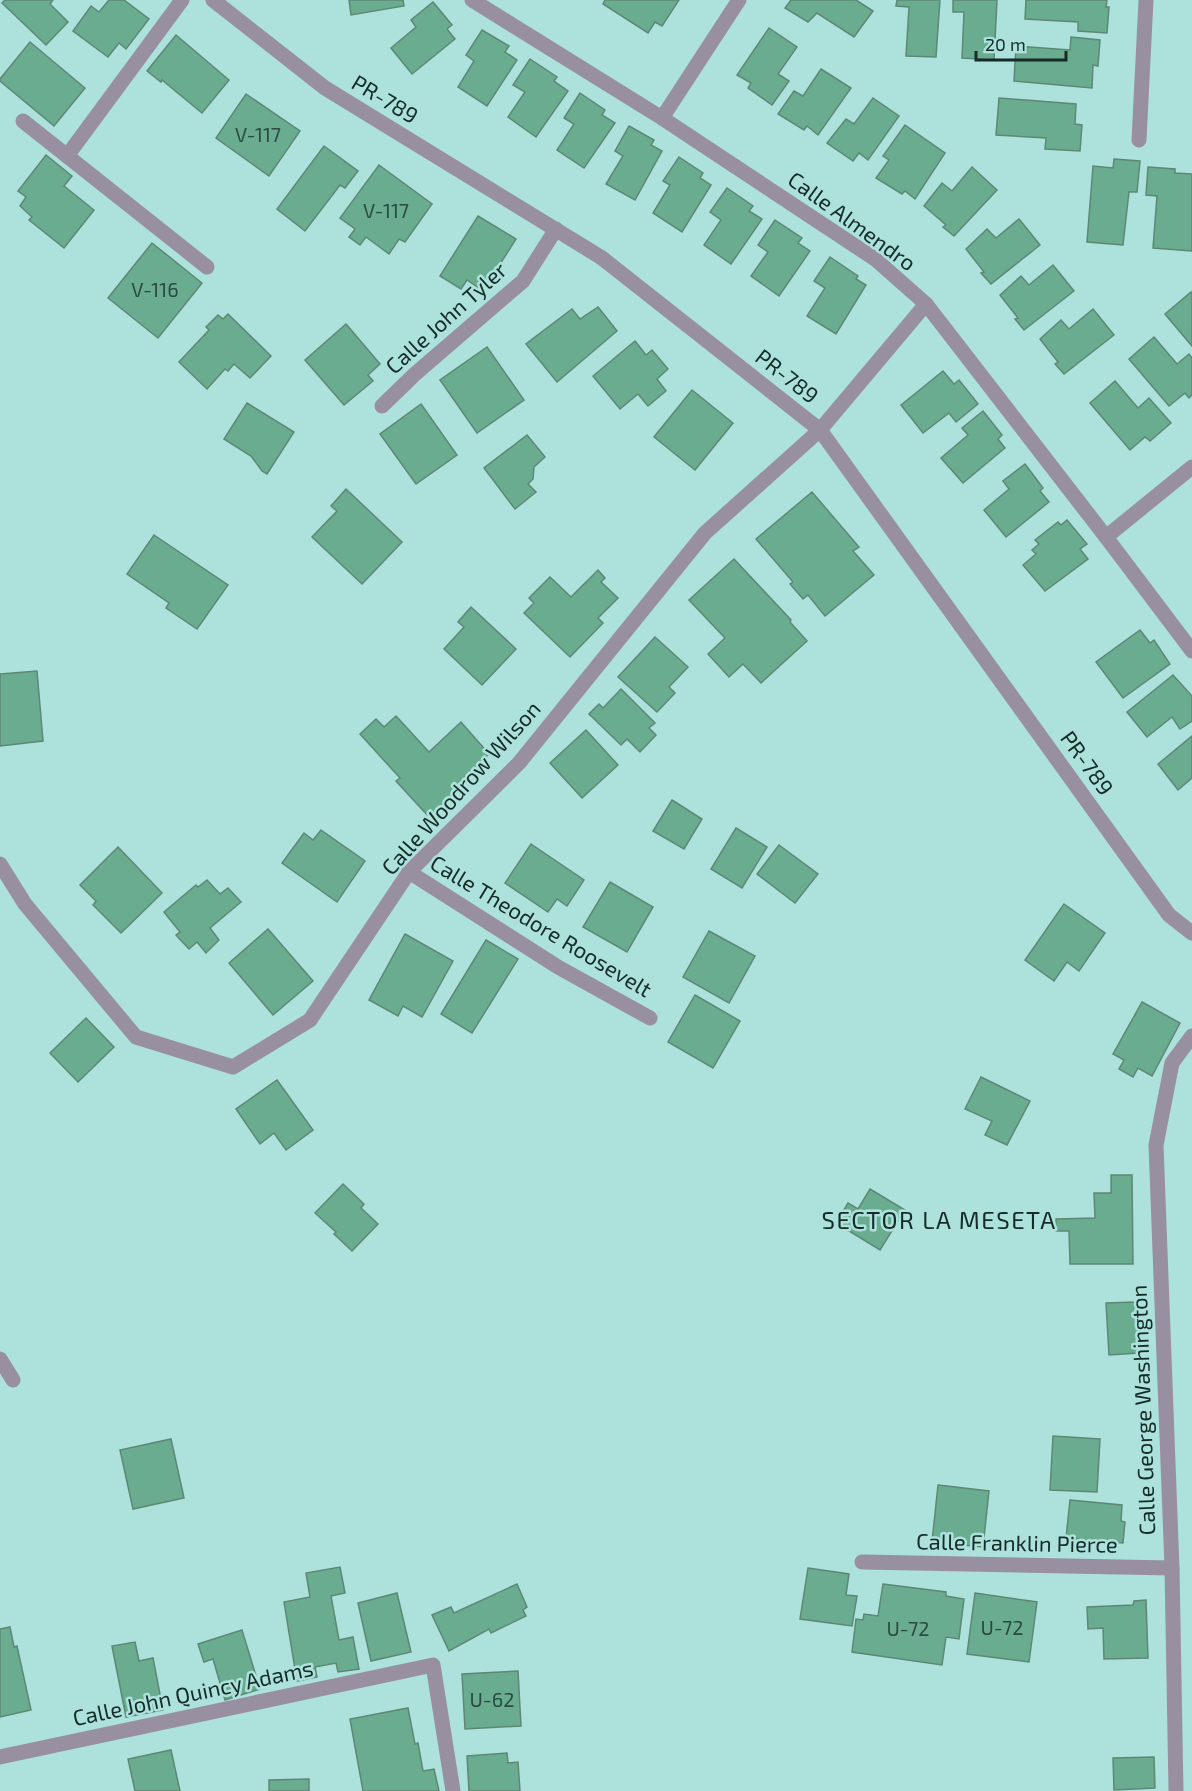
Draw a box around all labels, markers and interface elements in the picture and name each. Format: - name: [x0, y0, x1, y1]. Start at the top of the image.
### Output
- scale bar: [976, 24, 1066, 62]
- text: 20 m: [985, 33, 1026, 55]
- street label: PR-789: [348, 68, 423, 128]
- house number: V-117: [235, 122, 281, 146]
- street label: Calle Almendro: [784, 165, 922, 275]
- house number: V-117: [363, 198, 409, 222]
- street label: Calle John Tyler: [379, 256, 511, 378]
- house number: V-116: [131, 277, 179, 301]
- street label: PR-789: [751, 343, 824, 408]
- street label: Calle Woodrow Wilson: [375, 695, 545, 880]
- street label: PR-789: [1056, 725, 1120, 799]
- street label: Calle Theodore Roosevelt: [426, 849, 657, 1002]
- district label: SECTOR LA MESETA: [821, 1205, 1057, 1234]
- street label: Calle George Washington: [1125, 1284, 1159, 1536]
- street label: Calle Franklin Pierce: [916, 1527, 1118, 1557]
- house number: U-72: [981, 1615, 1023, 1639]
- house number: U-72: [887, 1616, 929, 1640]
- street label: Calle John Quincy Adams: [70, 1654, 316, 1731]
- house number: U-62: [470, 1687, 514, 1711]

